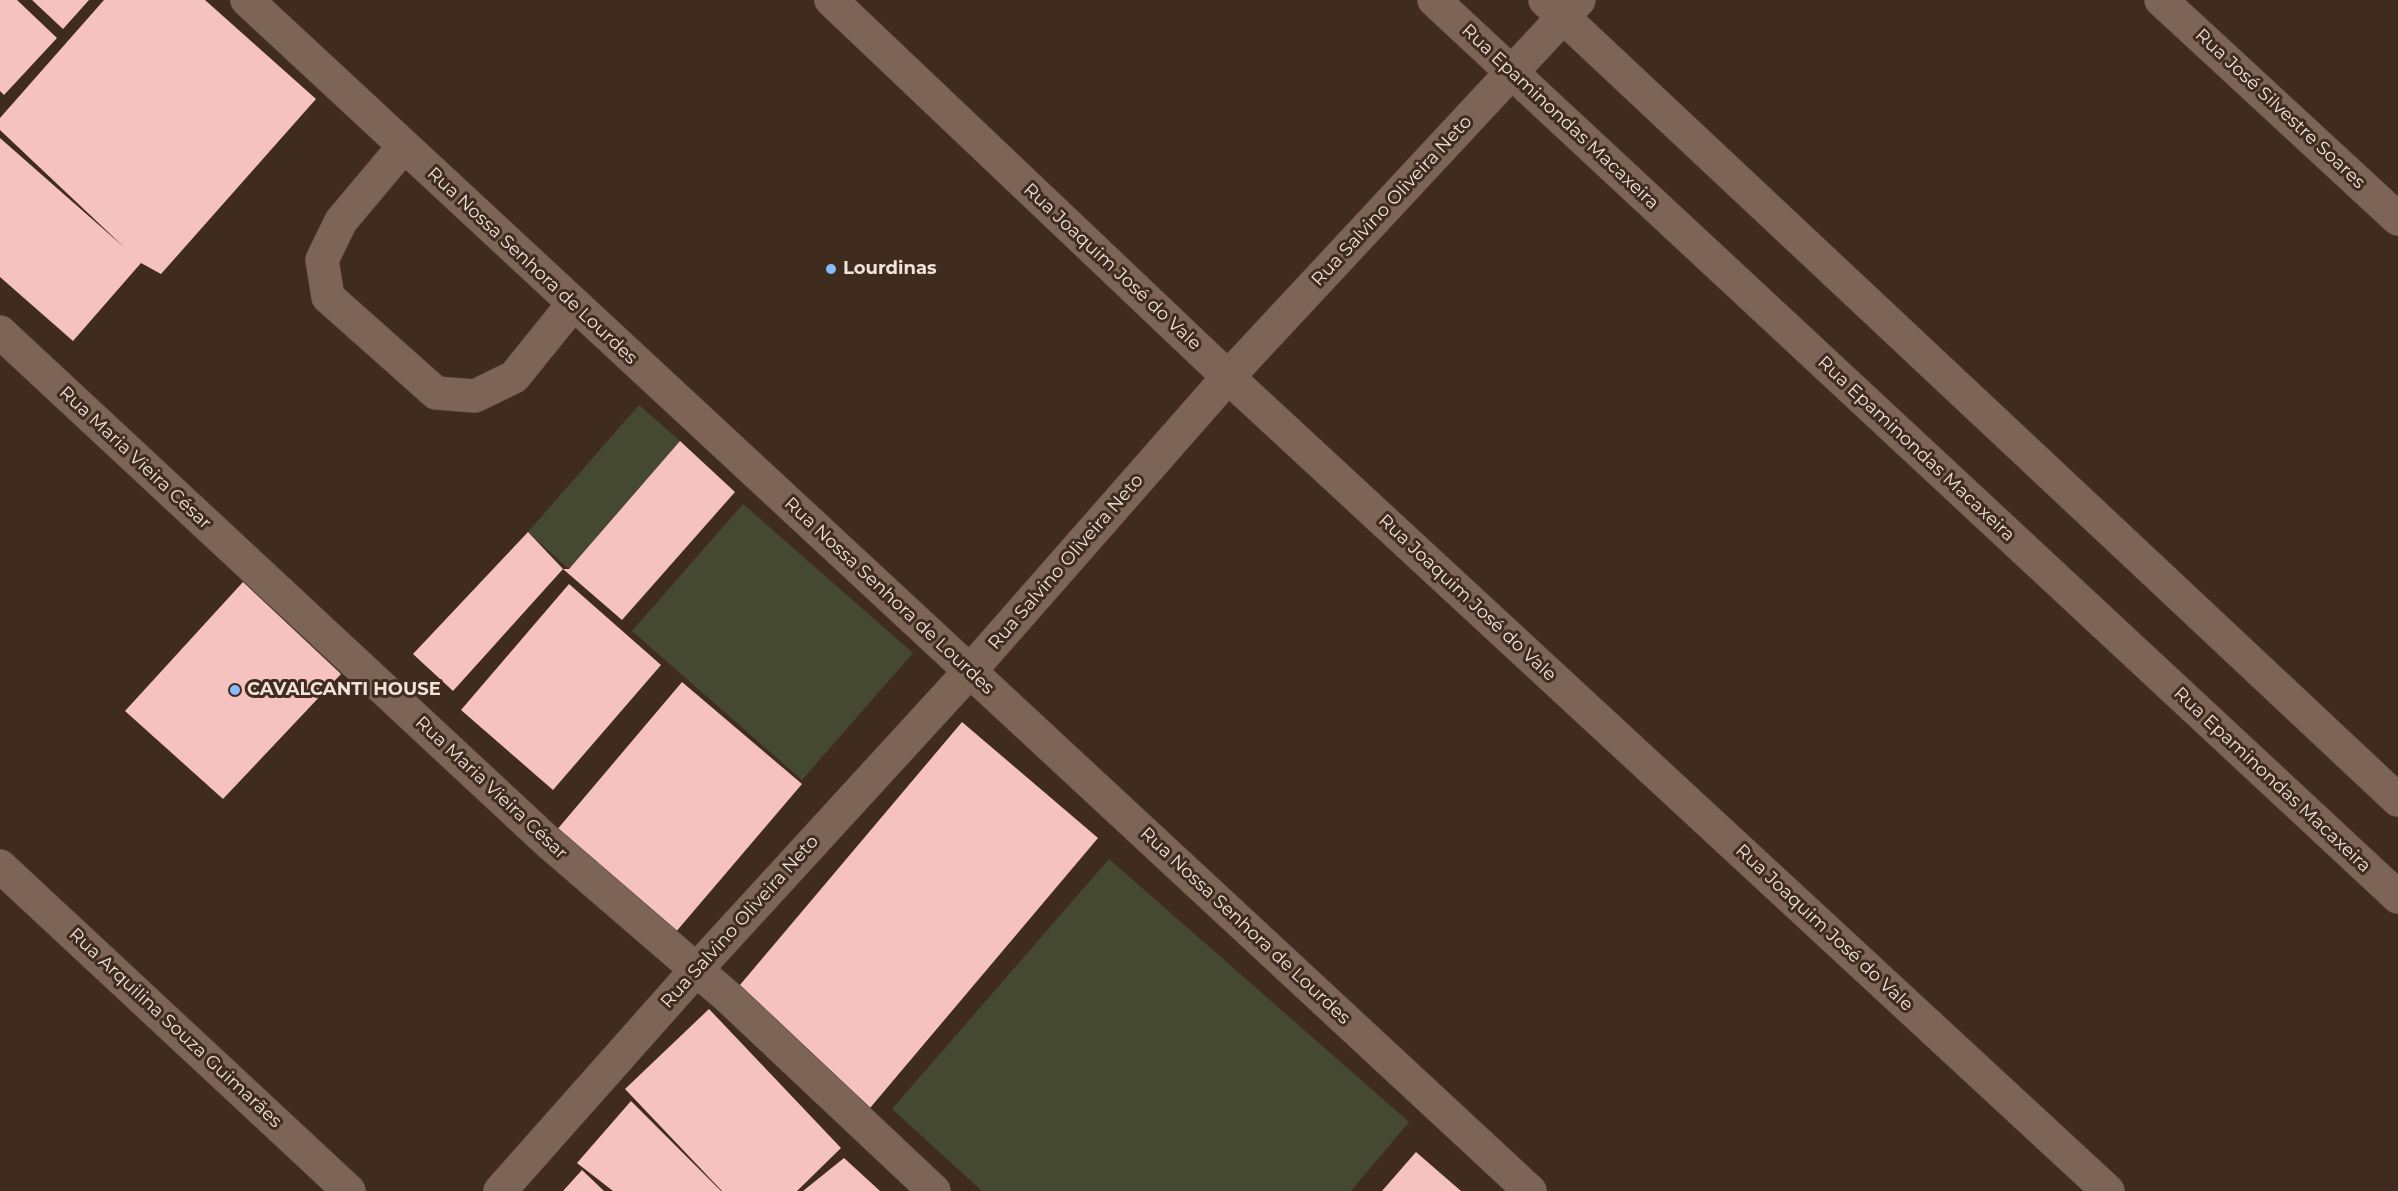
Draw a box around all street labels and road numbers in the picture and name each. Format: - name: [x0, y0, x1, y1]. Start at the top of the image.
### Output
- street label: Rua Epaminondas Macaxeira: [1457, 20, 1663, 214]
- street label: Rua José Silvestre Soares: [2191, 25, 2369, 193]
- street label: Rua Salvino Oliveira Neto: [1307, 111, 1477, 291]
- street label: Rua Nossa Senhora de Lourdes: [423, 163, 641, 369]
- street label: Rua Joaquim José do Vale: [1019, 179, 1205, 355]
- street label: Rua Epaminondas Macaxeira: [1813, 352, 2019, 546]
- street label: Rua Maria Vieira César: [55, 382, 215, 534]
- street label: Rua Salvino Oliveira Neto: [984, 470, 1148, 654]
- street label: Rua Nossa Senhora de Lourdes: [780, 493, 998, 699]
- street label: Rua Joaquim José do Vale: [1374, 510, 1560, 686]
- street label: Rua Epaminondas Macaxeira: [2169, 683, 2375, 877]
- street label: Rua Maria Vieira César: [411, 712, 571, 864]
- street label: Rua Nossa Senhora de Lourdes: [1136, 823, 1354, 1029]
- street label: Rua Salvino Oliveira Neto: [657, 831, 823, 1013]
- street label: Rua Joaquim José do Vale: [1731, 840, 1917, 1016]
- street label: Rua Arquilina Souza Guimarães: [64, 924, 286, 1132]

